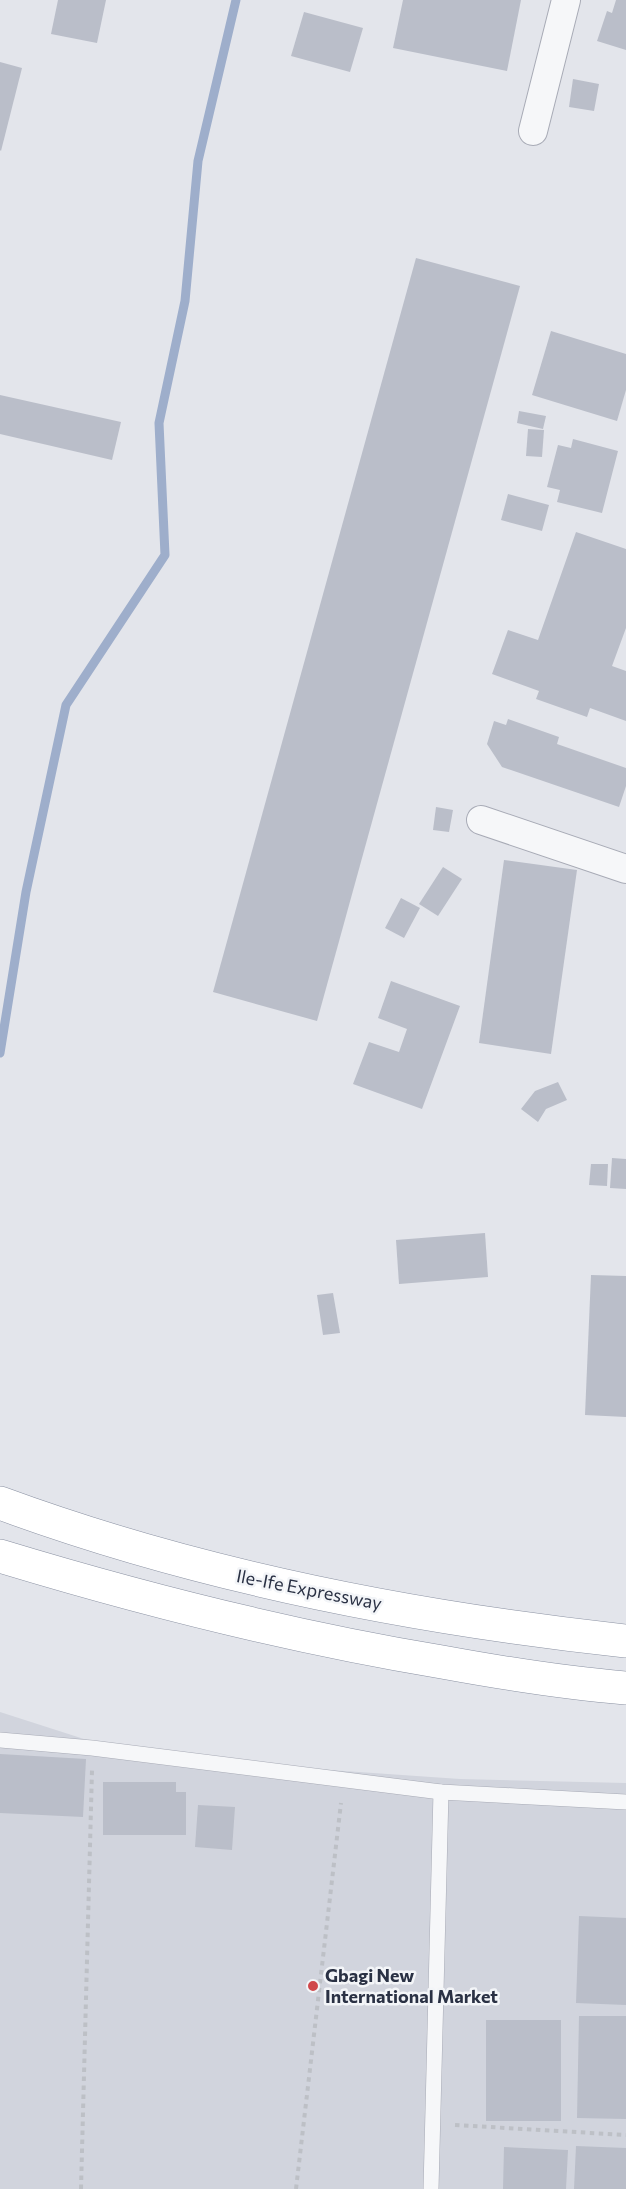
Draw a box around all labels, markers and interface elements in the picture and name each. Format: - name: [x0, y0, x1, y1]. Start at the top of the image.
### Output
- street label: Ile-Ife Expressway: [235, 1564, 384, 1614]
- place label: Gbagi New International Market: [325, 1964, 498, 2007]
- marker: Gbagi New International Market: [306, 1979, 320, 1993]

